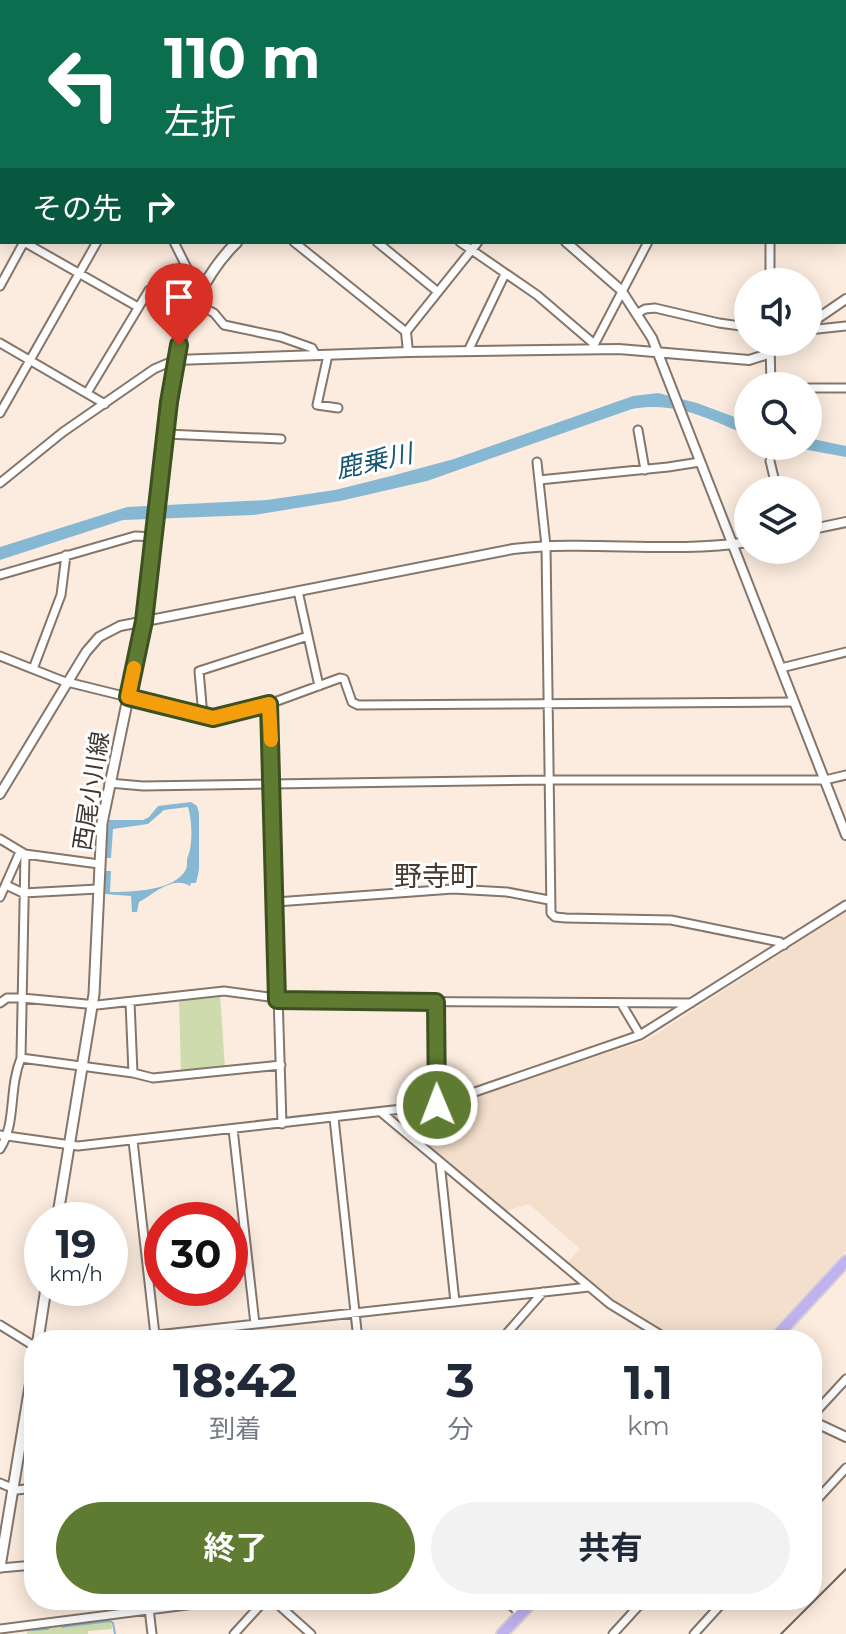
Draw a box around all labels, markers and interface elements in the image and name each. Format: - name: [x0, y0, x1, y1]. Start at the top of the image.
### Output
- text: 110 m: [164, 24, 321, 92]
- icon: left: [32, 32, 136, 136]
- text: 左折: [164, 99, 236, 143]
- icon: right: [138, 184, 182, 228]
- text: その先: [32, 190, 122, 227]
- pin: [145, 263, 213, 345]
- map controls: [734, 268, 822, 564]
- button: sound: [734, 268, 822, 356]
- icon: arrive: [157, 275, 201, 319]
- button: search: [734, 372, 822, 460]
- water label: 鹿乗川: [333, 437, 418, 485]
- button: layers: [734, 476, 822, 564]
- street label: 西尾小川線: [67, 729, 115, 853]
- district label: 野寺町: [394, 859, 478, 893]
- position arrow: [395, 1063, 479, 1147]
- speed limit sign: 30: [144, 1202, 248, 1306]
- text: 19: [55, 1219, 97, 1268]
- text: km/h: [49, 1262, 103, 1286]
- text: 18:42: [173, 1351, 297, 1409]
- text: 3: [446, 1351, 475, 1409]
- text: 1.1: [624, 1353, 673, 1411]
- text: km: [627, 1410, 670, 1442]
- text: 到着: [209, 1413, 261, 1445]
- text: 分: [448, 1413, 474, 1445]
- button: 終了: [56, 1502, 415, 1594]
- button: 共有: [431, 1502, 790, 1594]

